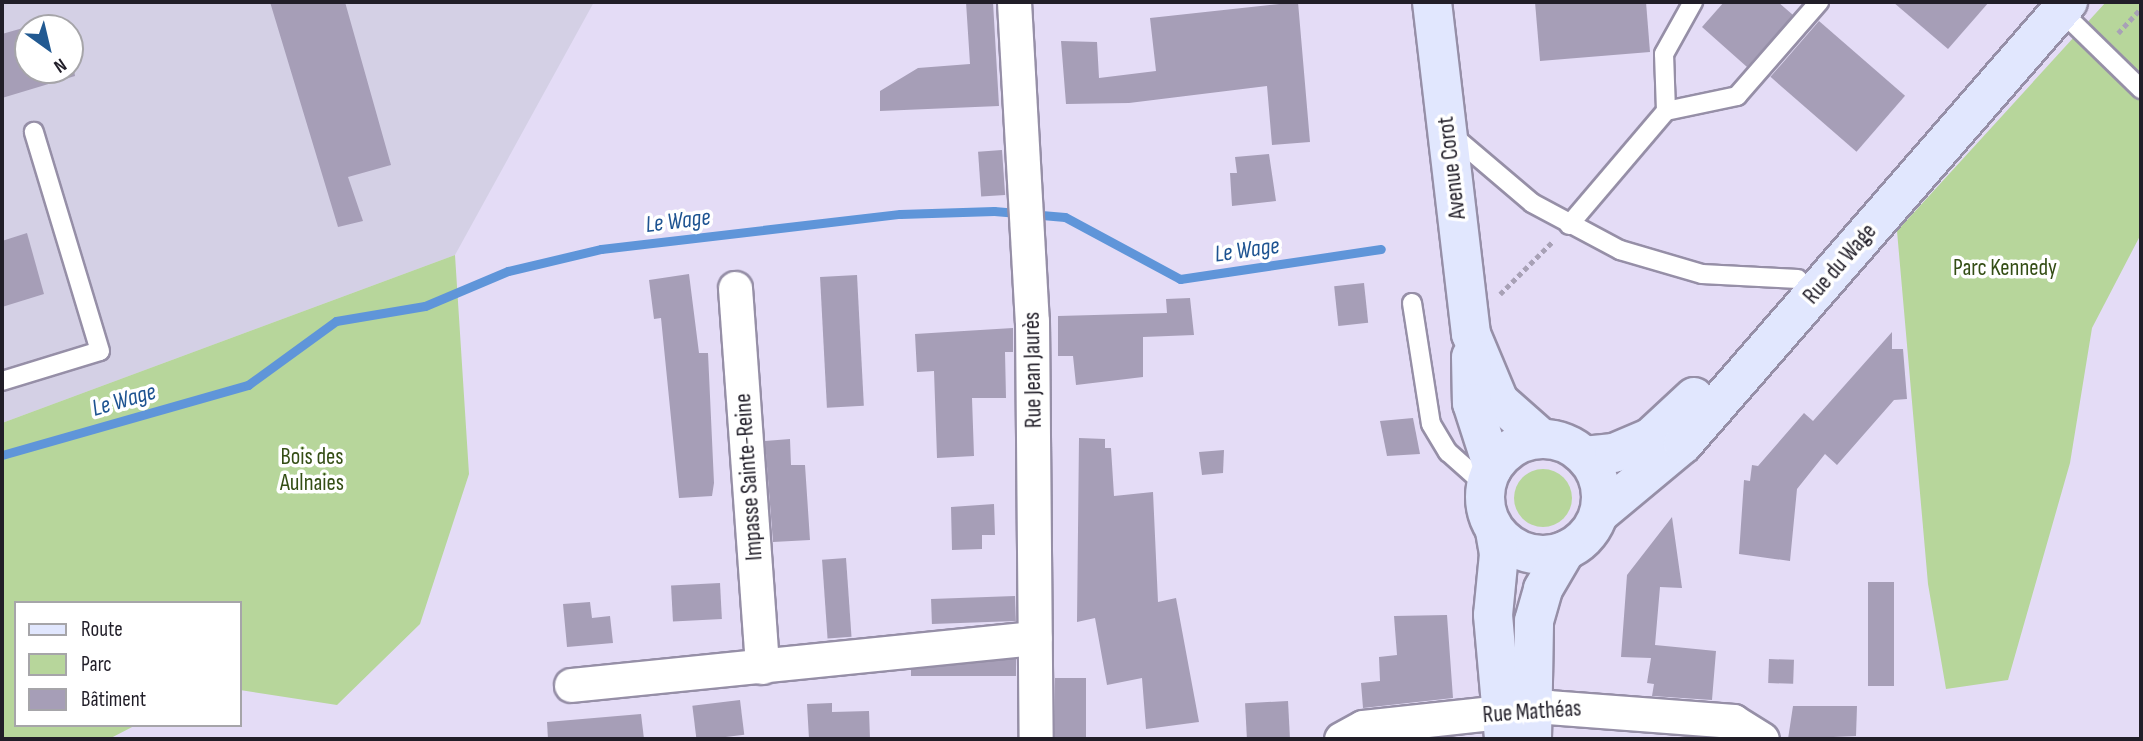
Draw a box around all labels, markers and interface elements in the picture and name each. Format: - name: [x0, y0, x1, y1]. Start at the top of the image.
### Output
- north arrow: [14, 14, 84, 84]
- text: N: [49, 53, 71, 78]
- street label: Avenue Corot: [1432, 115, 1472, 221]
- water label: Le Wage: [644, 203, 712, 239]
- street label: Rue du Wage: [1798, 218, 1882, 310]
- water label: Le Wage: [1213, 231, 1281, 269]
- park label: Parc Kennedy: [1953, 254, 2057, 282]
- street label: Rue Jean Jaurès: [1018, 312, 1048, 428]
- water label: Le Wage: [89, 377, 159, 423]
- street label: Impasse Sainte-Reine: [729, 393, 769, 561]
- park label: Bois des Aulnaies: [280, 443, 344, 497]
- legend: [14, 601, 242, 727]
- text: Route: [81, 617, 123, 642]
- text: Parc: [81, 652, 112, 677]
- text: Bâtiment: [81, 687, 146, 712]
- street label: Rue Mathéas: [1482, 695, 1582, 729]

